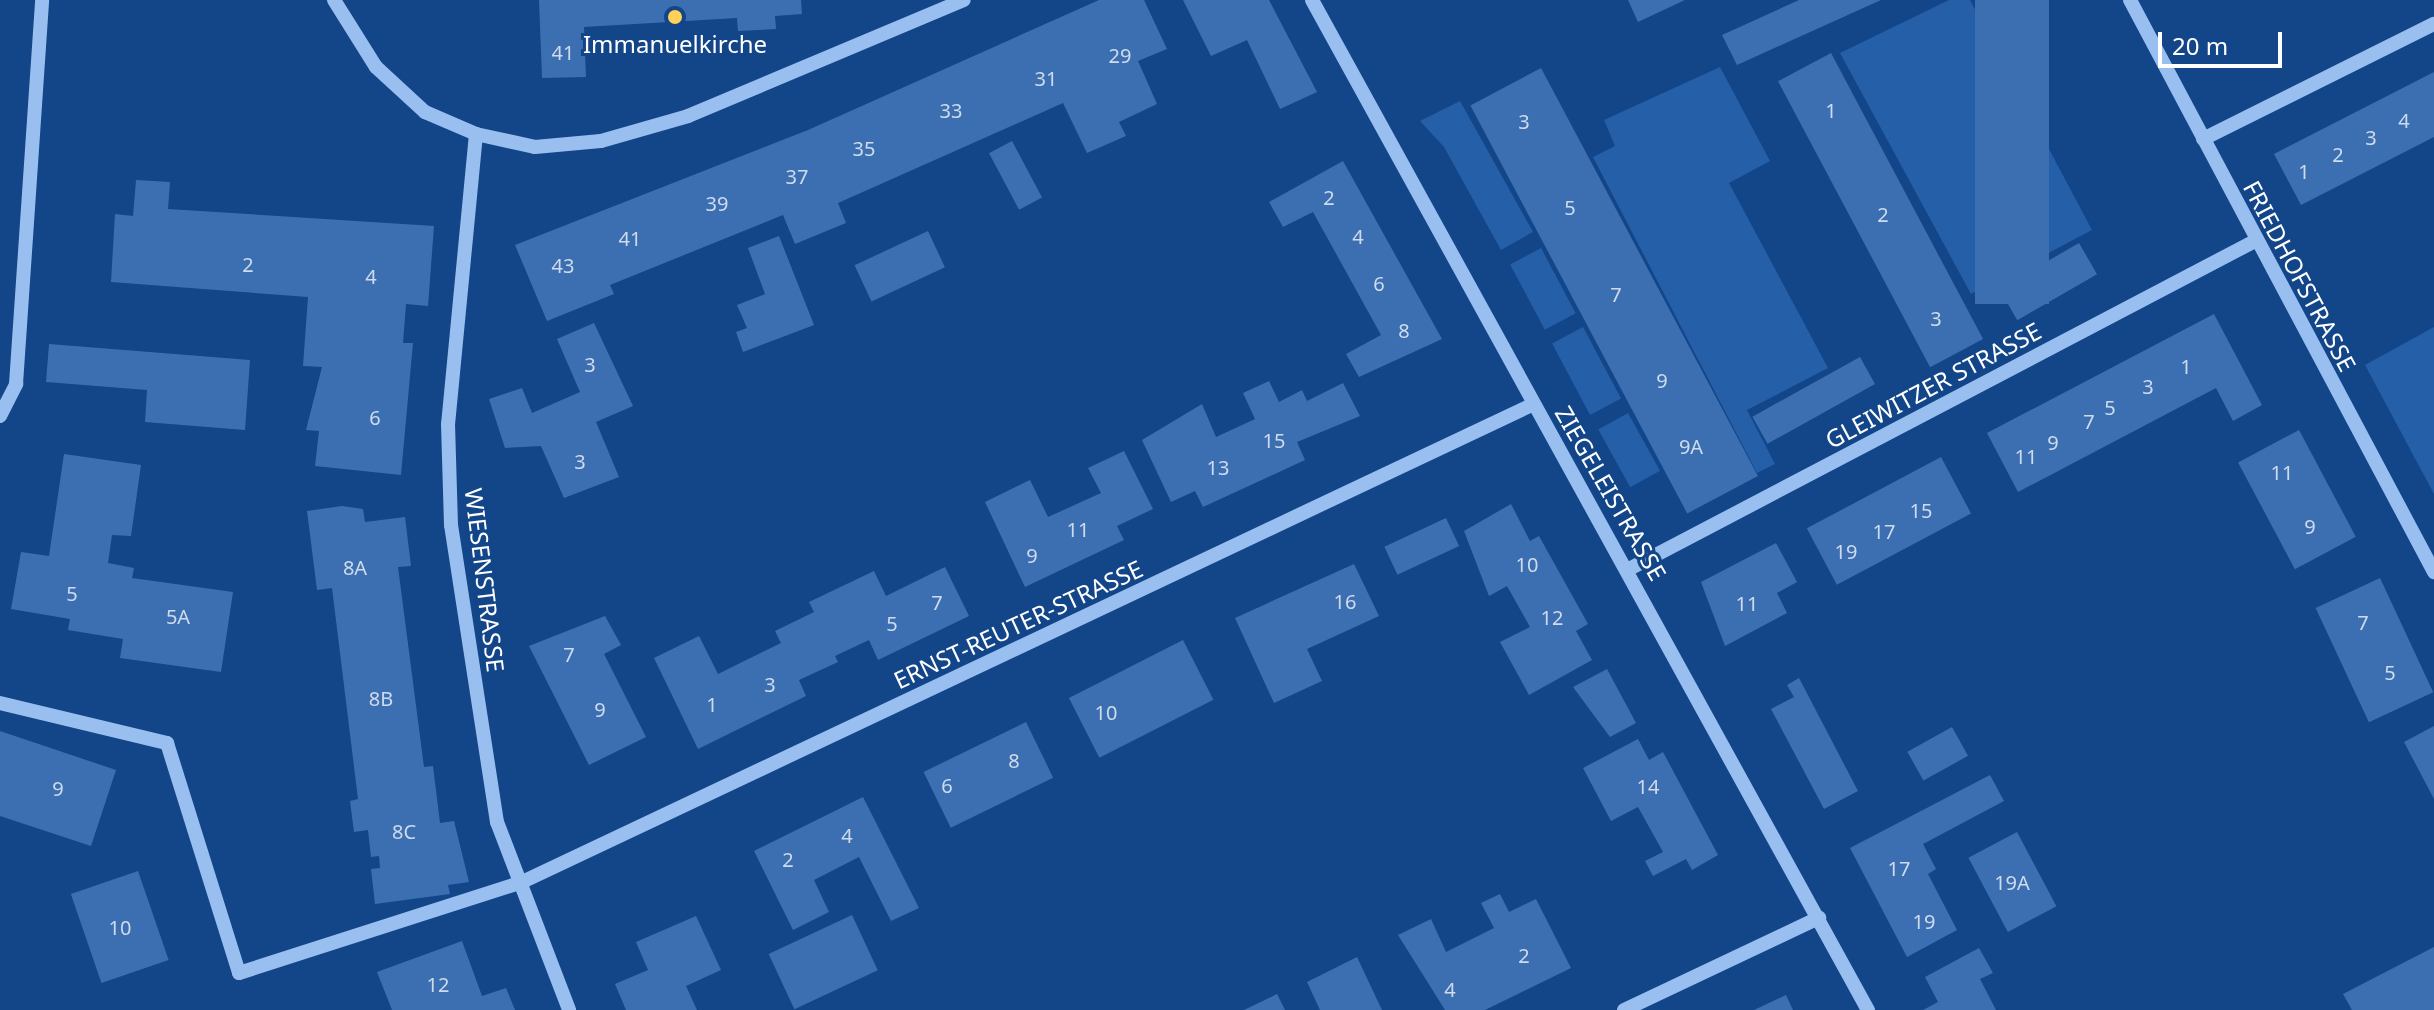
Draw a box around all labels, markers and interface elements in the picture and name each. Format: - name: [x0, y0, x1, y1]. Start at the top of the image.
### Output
- marker: Immanuelkirche: [666, 8, 684, 26]
- scale bar: [2162, 16, 2286, 66]
- text: 20 m: [2172, 29, 2228, 62]
- place label: Immanuelkirche: [583, 30, 767, 58]
- house number: 41: [552, 40, 574, 64]
- house number: 29: [1109, 43, 1131, 67]
- house number: 31: [1035, 66, 1057, 90]
- house number: 33: [940, 98, 962, 122]
- house number: 1: [1825, 98, 1837, 122]
- house number: 4: [2398, 108, 2410, 132]
- house number: 3: [1518, 109, 1530, 133]
- house number: 3: [2365, 125, 2377, 149]
- house number: 35: [853, 136, 875, 160]
- house number: 2: [2332, 142, 2344, 166]
- house number: 1: [2298, 159, 2310, 183]
- house number: 37: [786, 164, 808, 188]
- street label: FRIEDHOFSTRASSE: [2238, 176, 2362, 376]
- house number: 2: [1323, 185, 1335, 209]
- house number: 39: [706, 191, 728, 215]
- house number: 5: [1564, 195, 1576, 219]
- house number: 2: [1877, 202, 1889, 226]
- house number: 4: [1352, 224, 1364, 248]
- house number: 41: [619, 226, 641, 250]
- house number: 2: [242, 252, 254, 276]
- house number: 43: [552, 253, 574, 277]
- house number: 4: [365, 264, 377, 288]
- house number: 6: [1373, 271, 1385, 295]
- house number: 7: [1610, 282, 1622, 306]
- house number: 3: [1930, 306, 1942, 330]
- street label: GLEIWITZER STRASSE: [1820, 316, 2046, 454]
- house number: 8: [1398, 318, 1410, 342]
- house number: 3: [584, 352, 596, 376]
- house number: 1: [2180, 354, 2192, 378]
- house number: 9: [1656, 368, 1668, 392]
- house number: 3: [2142, 374, 2154, 398]
- house number: 5: [2104, 395, 2116, 419]
- street label: ZIEGELEISTRASSE: [1549, 401, 1673, 585]
- house number: 6: [369, 405, 381, 429]
- house number: 7: [2083, 409, 2095, 433]
- house number: 15: [1263, 428, 1285, 452]
- house number: 9: [2047, 430, 2059, 454]
- house number: 9A: [1679, 434, 1703, 458]
- house number: 11: [2015, 444, 2037, 468]
- house number: 3: [574, 449, 586, 473]
- house number: 13: [1207, 455, 1229, 479]
- house number: 11: [2271, 460, 2293, 484]
- street label: WIESENSTRASSE: [459, 486, 511, 674]
- house number: 15: [1910, 498, 1932, 522]
- house number: 9: [2304, 514, 2316, 538]
- house number: 11: [1067, 517, 1089, 541]
- house number: 17: [1873, 519, 1895, 543]
- house number: 19: [1835, 539, 1857, 563]
- house number: 9: [1026, 543, 1038, 567]
- house number: 10: [1516, 552, 1538, 576]
- street label: ERNST-REUTER-STRASSE: [889, 554, 1147, 694]
- house number: 8A: [343, 555, 367, 579]
- house number: 5: [66, 581, 78, 605]
- house number: 16: [1334, 589, 1356, 613]
- house number: 7: [931, 590, 943, 614]
- house number: 11: [1736, 591, 1758, 615]
- house number: 5A: [166, 604, 190, 628]
- house number: 12: [1541, 605, 1563, 629]
- house number: 7: [2357, 610, 2369, 634]
- house number: 5: [886, 611, 898, 635]
- house number: 7: [563, 642, 575, 666]
- house number: 5: [2384, 660, 2396, 684]
- house number: 3: [764, 672, 776, 696]
- house number: 8B: [369, 686, 393, 710]
- house number: 1: [706, 692, 718, 716]
- house number: 9: [594, 697, 606, 721]
- house number: 10: [1095, 700, 1117, 724]
- house number: 8: [1008, 748, 1020, 772]
- house number: 6: [941, 773, 953, 797]
- house number: 14: [1637, 774, 1659, 798]
- house number: 9: [52, 776, 64, 800]
- house number: 8C: [392, 819, 416, 843]
- house number: 4: [841, 823, 853, 847]
- house number: 2: [782, 847, 794, 871]
- house number: 17: [1888, 856, 1910, 880]
- house number: 19A: [1994, 870, 2030, 894]
- house number: 19: [1913, 909, 1935, 933]
- house number: 10: [109, 915, 131, 939]
- house number: 2: [1518, 943, 1530, 967]
- house number: 12: [427, 972, 449, 996]
- house number: 4: [1444, 977, 1456, 1001]

